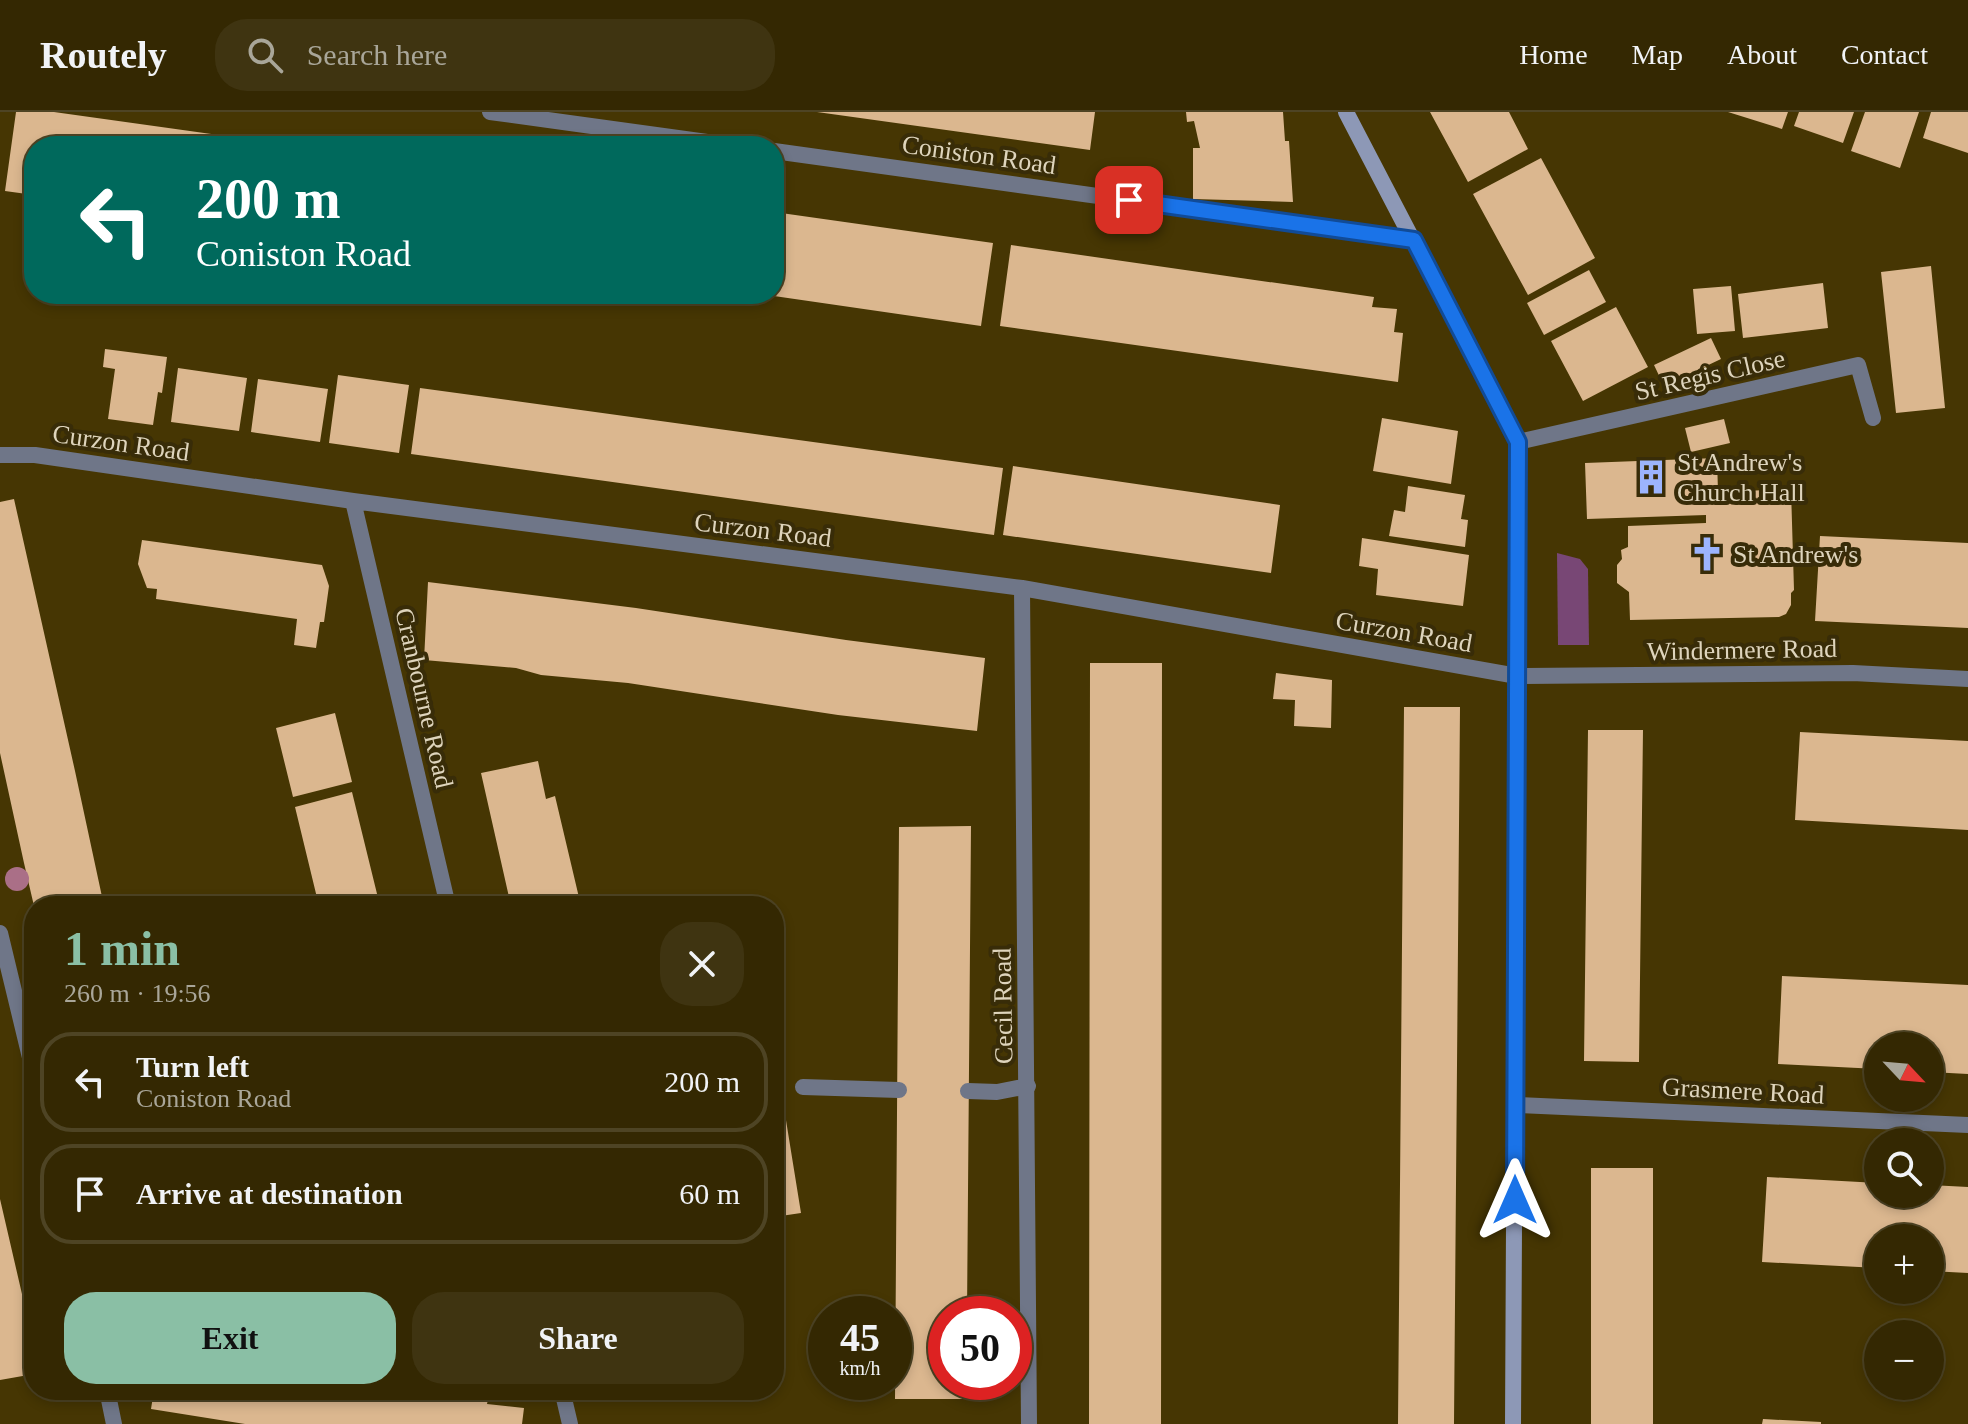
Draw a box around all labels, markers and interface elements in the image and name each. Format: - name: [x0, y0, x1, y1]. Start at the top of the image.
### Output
- search box: [215, 19, 775, 91]
- icon: search: [243, 33, 287, 77]
- text: Routely: [40, 34, 167, 76]
- text: Search here: [307, 38, 447, 71]
- text: Home: [1519, 39, 1588, 70]
- text: Map: [1632, 39, 1683, 70]
- text: About: [1727, 39, 1797, 70]
- text: Contact: [1841, 39, 1928, 70]
- street label: Coniston Road: [900, 130, 1058, 180]
- pin: [1095, 166, 1163, 234]
- icon: left: [64, 168, 168, 272]
- text: 200 m: [196, 168, 341, 230]
- icon: arrive: [1107, 178, 1151, 222]
- text: Coniston Road: [196, 234, 411, 274]
- street label: St Regis Close: [1632, 344, 1788, 406]
- street label: Curzon Road: [51, 419, 191, 467]
- place label: St Andrew's Church Hall: [1677, 448, 1805, 507]
- building icon: St Andrew's Church Hall: [1632, 458, 1670, 496]
- street label: Curzon Road: [693, 507, 833, 553]
- church icon: St Andrew's: [1688, 535, 1726, 573]
- place label: St Andrew's: [1733, 540, 1858, 569]
- street label: Cranbourne Road: [389, 605, 459, 791]
- street label: Curzon Road: [1334, 606, 1474, 658]
- street label: Windermere Road: [1647, 634, 1837, 666]
- text: 1 min: [64, 922, 180, 975]
- button: close: [660, 922, 744, 1006]
- street label: Cecil Road: [987, 948, 1019, 1064]
- text: 260 m · 19:56: [64, 979, 211, 1008]
- north arrow: [1864, 1032, 1944, 1112]
- map controls: [1864, 1032, 1944, 1400]
- text: Turn left: [136, 1050, 249, 1083]
- icon: left: [68, 1060, 112, 1104]
- text: 200 m: [664, 1065, 740, 1098]
- street label: Grasmere Road: [1661, 1072, 1825, 1110]
- text: Coniston Road: [136, 1084, 291, 1113]
- button: search: [1864, 1128, 1944, 1208]
- position arrow: [1473, 1158, 1557, 1242]
- icon: arrive: [68, 1172, 112, 1216]
- text: Arrive at destination: [136, 1177, 403, 1210]
- text: 60 m: [679, 1177, 740, 1210]
- button: +: [1864, 1224, 1944, 1304]
- button: Exit: [64, 1292, 396, 1384]
- button: Share: [412, 1292, 744, 1384]
- speed limit sign: 50: [928, 1296, 1032, 1400]
- text: 45: [840, 1315, 880, 1360]
- button: −: [1864, 1320, 1944, 1400]
- text: km/h: [839, 1357, 881, 1379]

